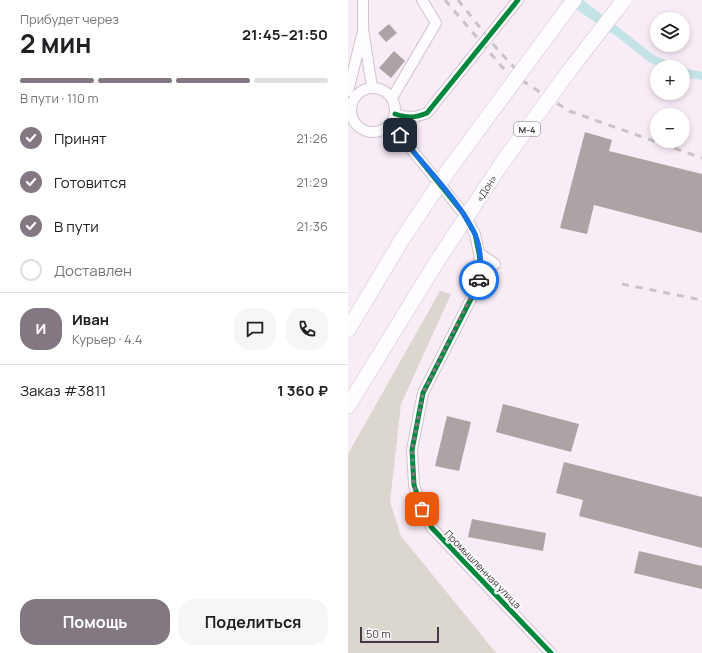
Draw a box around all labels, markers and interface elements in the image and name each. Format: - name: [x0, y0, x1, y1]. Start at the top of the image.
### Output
- text: Прибудет через: [20, 10, 119, 28]
- map controls: [650, 12, 690, 148]
- button: layers: [650, 12, 690, 52]
- text: 21:45–21:50: [242, 24, 328, 45]
- text: 2 мин: [20, 25, 92, 61]
- button: +: [650, 60, 690, 100]
- text: В пути · 110 m: [20, 89, 99, 107]
- button: −: [650, 108, 690, 148]
- pin: [383, 118, 417, 152]
- road number: М-4: [514, 122, 540, 136]
- icon: home: [389, 124, 411, 146]
- icon: check: [20, 127, 42, 149]
- text: Принят: [54, 128, 107, 149]
- text: 21:26: [296, 129, 328, 147]
- icon: check: [20, 171, 42, 193]
- text: Готовится: [54, 172, 126, 193]
- street label: «Дон»: [472, 172, 500, 204]
- text: 21:29: [296, 173, 328, 191]
- icon: check: [20, 215, 42, 237]
- text: В пути: [54, 216, 99, 237]
- text: 21:36: [296, 217, 328, 235]
- text: Доставлен: [54, 260, 132, 281]
- courier: [459, 260, 499, 300]
- icon: car: [468, 269, 490, 291]
- button: chat: [234, 308, 276, 350]
- button: phone: [286, 308, 328, 350]
- text: Иван: [72, 309, 109, 330]
- text: И: [36, 318, 46, 339]
- text: Курьер · 4.4: [72, 330, 142, 348]
- text: Заказ #3811: [20, 380, 106, 401]
- text: 1 360 ₽: [277, 380, 328, 401]
- pin: [405, 492, 439, 526]
- icon: bag: [411, 498, 433, 520]
- street label: Промышленная улица: [442, 526, 524, 612]
- button: Помощь: [20, 599, 170, 645]
- button: Поделиться: [178, 599, 328, 645]
- scale bar: [360, 625, 439, 644]
- text: 50 m: [366, 626, 391, 641]

